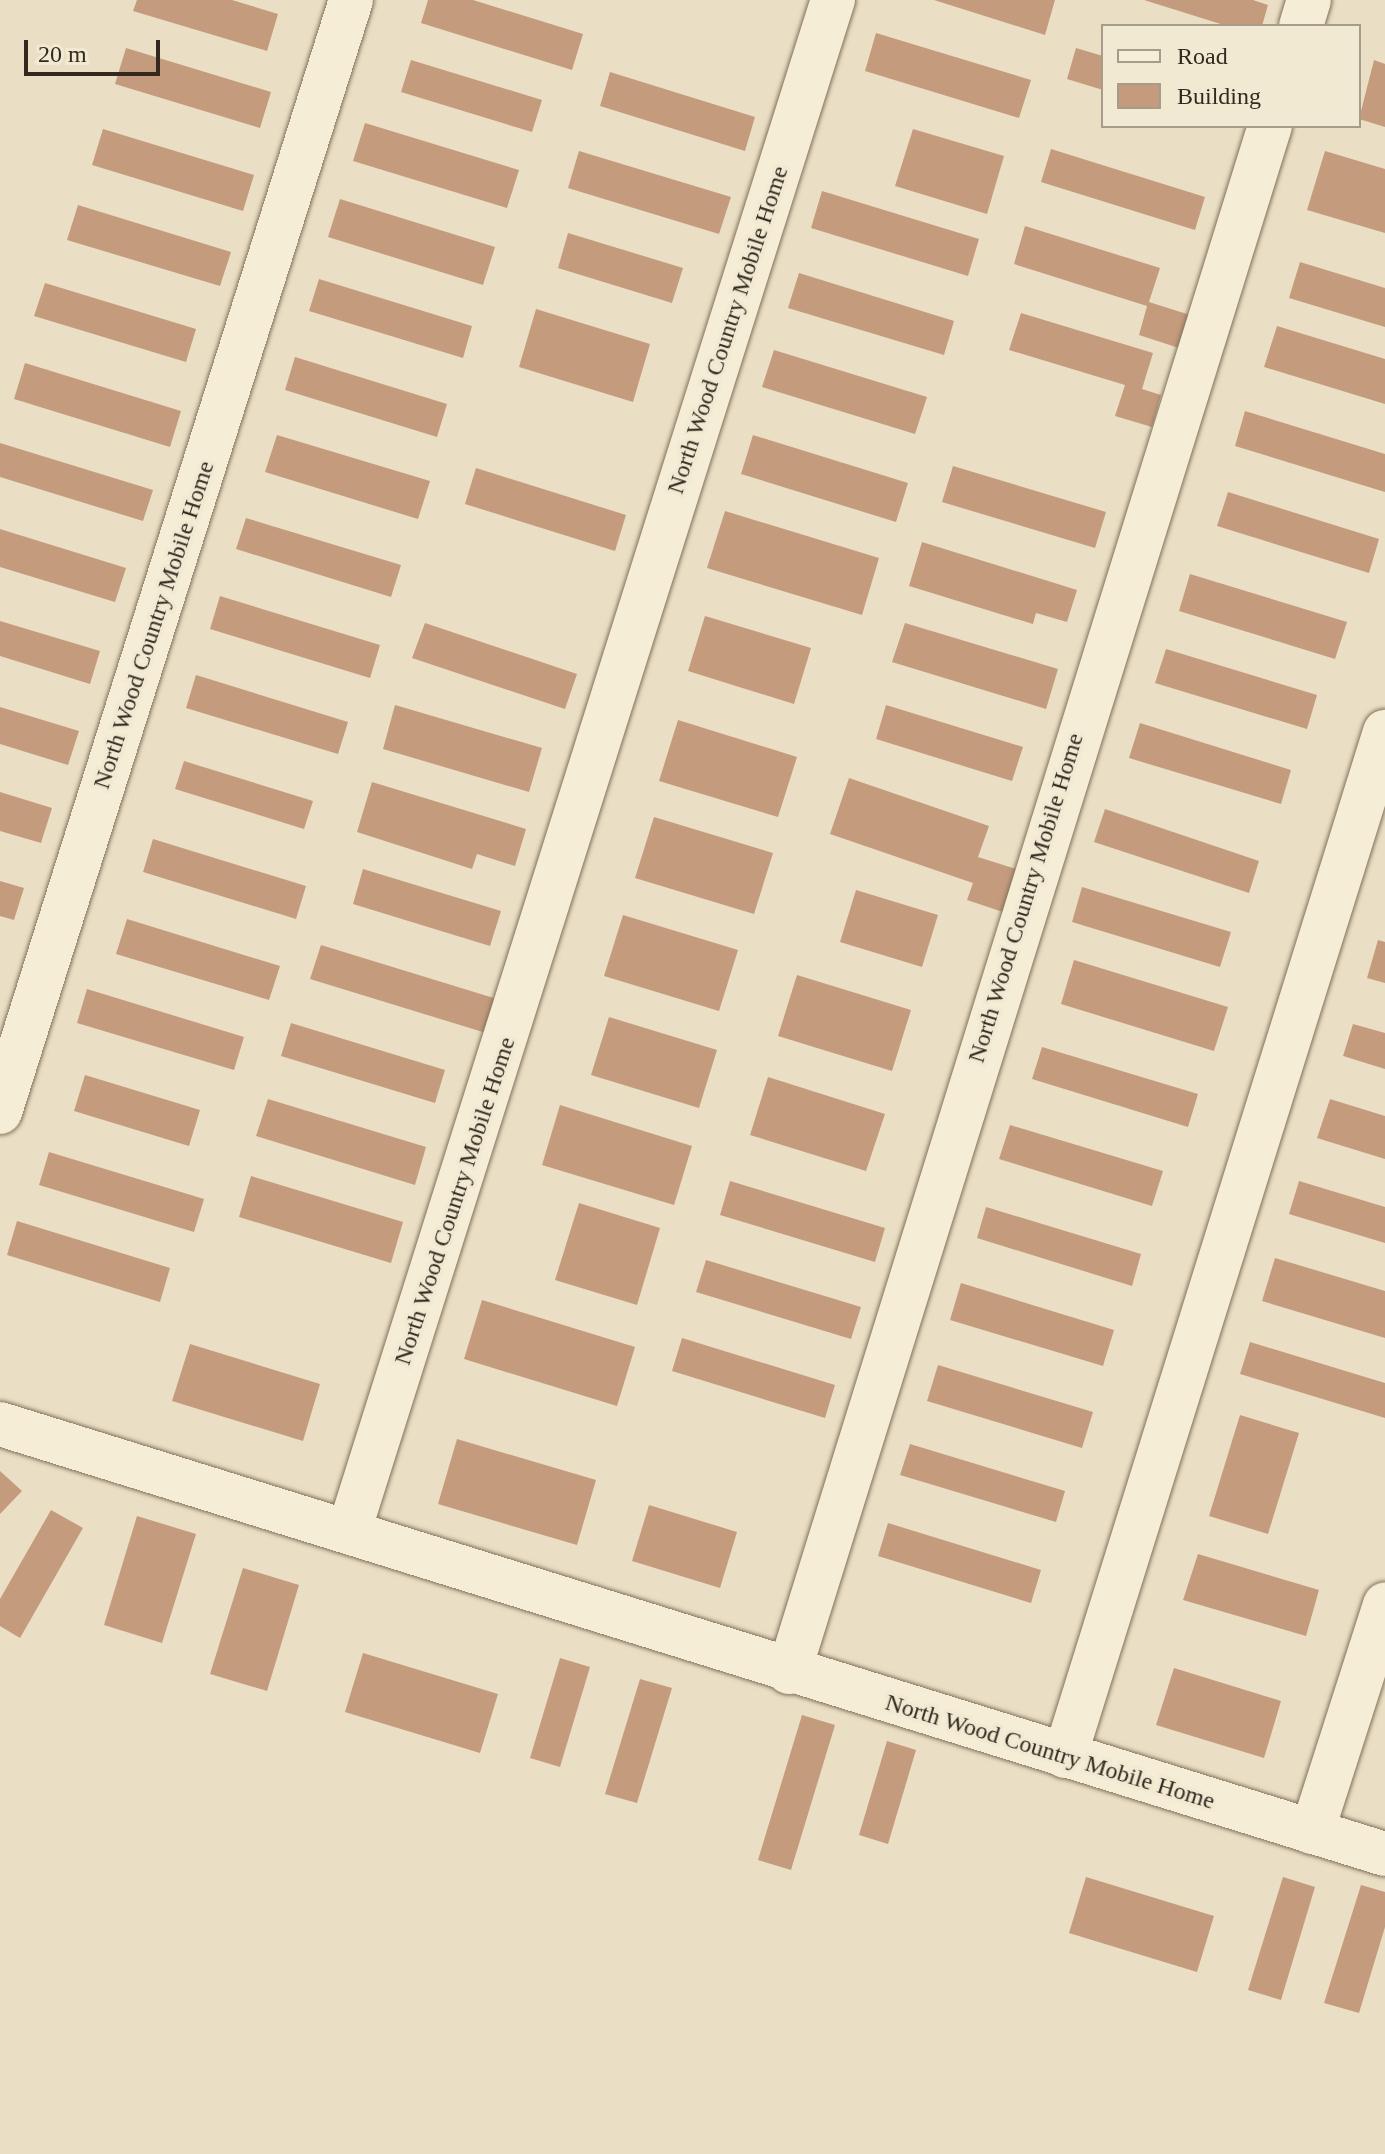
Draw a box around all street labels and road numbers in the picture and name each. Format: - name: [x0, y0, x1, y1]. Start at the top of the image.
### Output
- street label: North Wood Country Mobile Home: [661, 162, 795, 498]
- street label: North Wood Country Mobile Home: [87, 457, 221, 793]
- street label: North Wood Country Mobile Home: [962, 730, 1090, 1066]
- street label: North Wood Country Mobile Home: [388, 1033, 522, 1369]
- street label: North Wood Country Mobile Home: [882, 1688, 1218, 1816]

